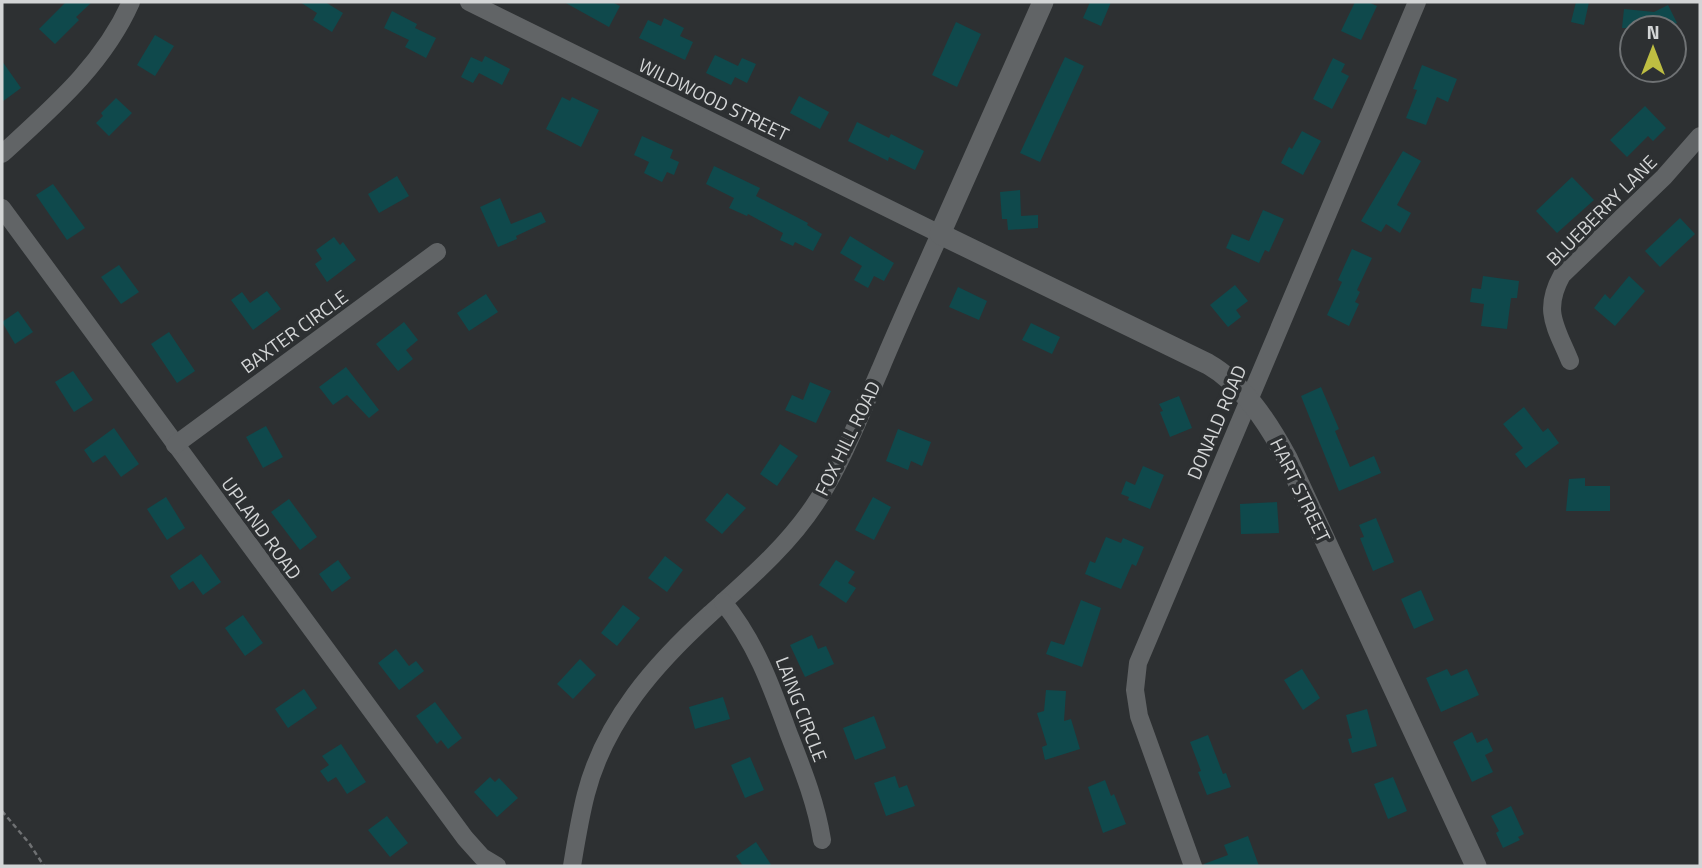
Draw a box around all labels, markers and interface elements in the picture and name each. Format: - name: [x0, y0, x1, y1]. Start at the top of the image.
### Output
- north arrow: [1618, 14, 1688, 84]
- text: N: [1646, 17, 1660, 46]
- street label: WILDWOOD STREET: [634, 50, 794, 148]
- street label: BLUEBERRY LANE: [1539, 148, 1663, 272]
- street label: BAXTER CIRCLE: [234, 282, 354, 380]
- street label: DONALD ROAD: [1179, 360, 1253, 484]
- street label: FOX HILL ROAD: [807, 376, 887, 500]
- street label: HART STREET: [1263, 433, 1339, 547]
- street label: UPLAND ROAD: [215, 471, 309, 585]
- street label: LAING CIRCLE: [769, 652, 835, 766]

